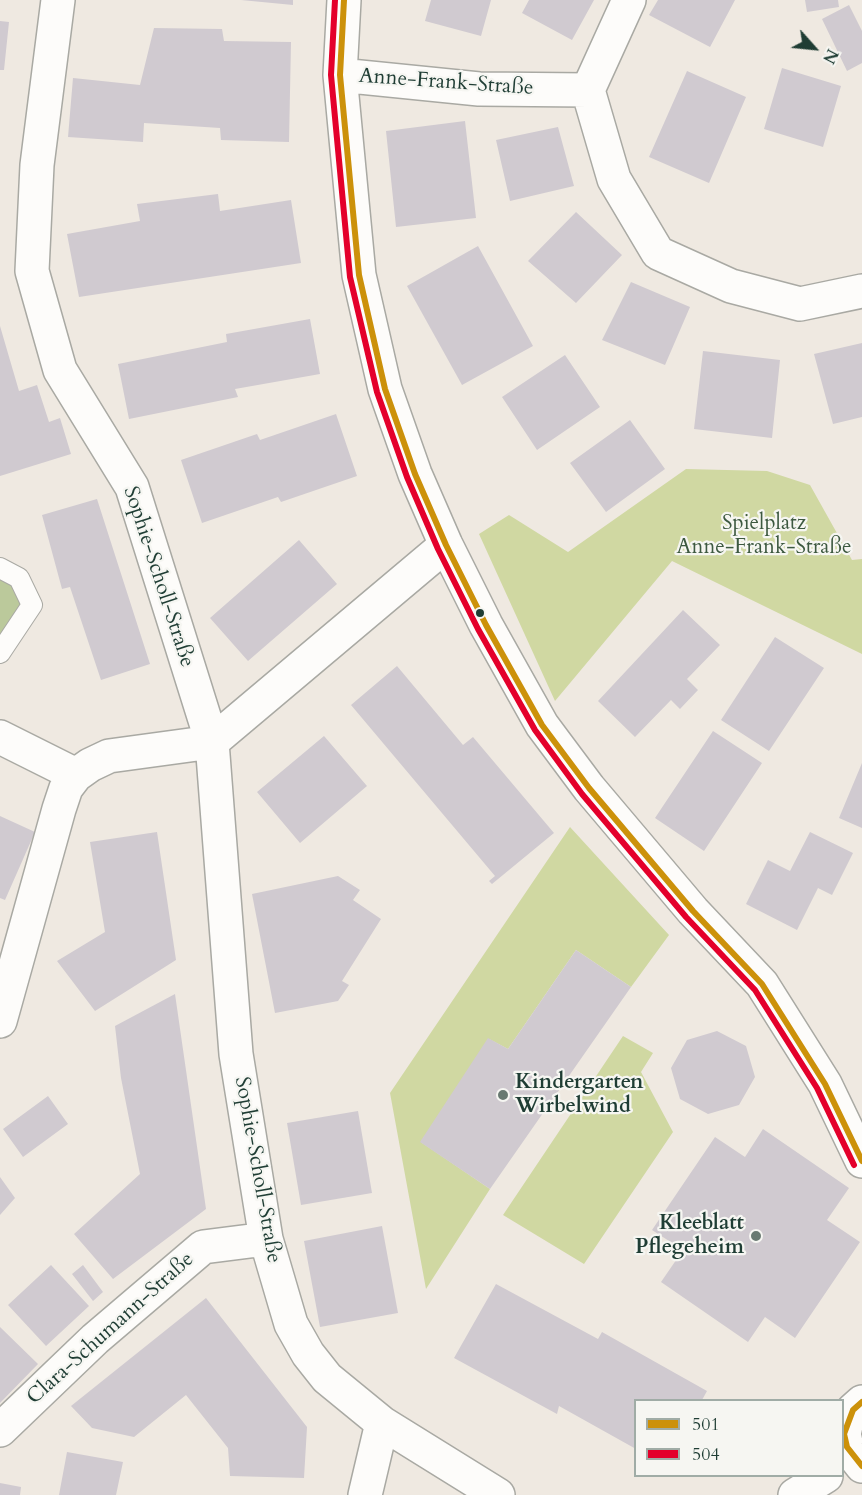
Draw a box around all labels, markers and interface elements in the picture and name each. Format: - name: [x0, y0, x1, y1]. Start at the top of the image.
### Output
- north arrow: [784, 18, 844, 78]
- text: N: [817, 45, 843, 67]
- street label: Anne-Frank-Straße: [358, 64, 534, 102]
- street label: Sophie-Scholl-Straße: [117, 484, 199, 670]
- park label: Spielplatz Anne-Frank-Straße: [677, 511, 851, 561]
- unlabelled marker: [474, 607, 486, 619]
- place label: Kindergarten Wirbelwind: [515, 1070, 643, 1120]
- street label: Sophie-Scholl-Straße: [228, 1075, 286, 1265]
- marker: Kindergarten Wirbelwind: [496, 1088, 510, 1102]
- place label: Kleeblatt Pflegeheim: [635, 1211, 744, 1261]
- marker: Kleeblatt Pflegeheim: [749, 1229, 763, 1243]
- street label: Clara-Schumann-Straße: [22, 1247, 200, 1411]
- legend: [634, 1399, 844, 1477]
- text: 501: [692, 1412, 720, 1437]
- text: 504: [692, 1442, 720, 1467]

